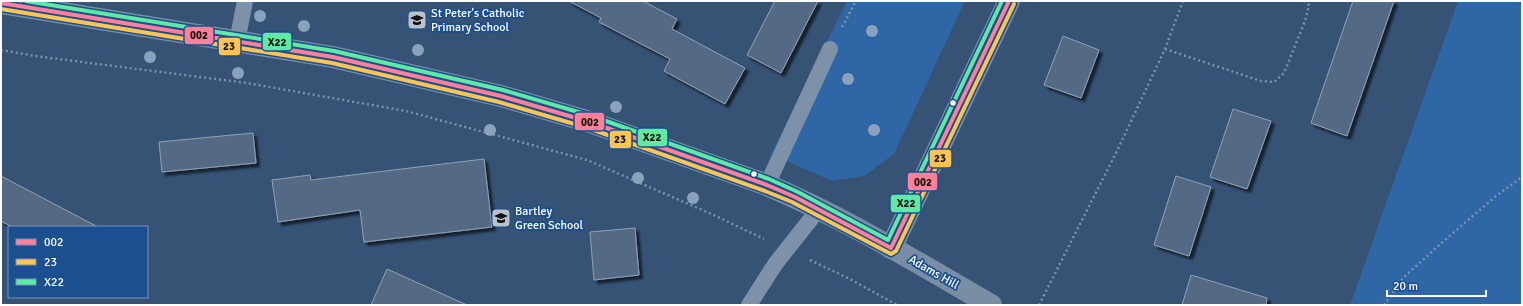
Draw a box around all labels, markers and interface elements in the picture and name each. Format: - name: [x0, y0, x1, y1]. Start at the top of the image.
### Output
- place label: St Peter's Catholic Primary School: [431, 6, 525, 35]
- school or university icon: St Peter's Catholic Primary School: [406, 9, 428, 31]
- line badge: 002: [184, 26, 214, 45]
- text: 002: [190, 29, 208, 42]
- line badge: X22: [262, 32, 292, 51]
- text: X22: [268, 36, 286, 49]
- line badge: 23: [218, 37, 241, 56]
- text: 23: [223, 40, 235, 53]
- unlabelled marker: [948, 98, 958, 108]
- line badge: 002: [574, 112, 605, 131]
- text: 002: [581, 116, 599, 129]
- line badge: X22: [637, 128, 668, 147]
- line badge: 23: [609, 130, 632, 149]
- text: X22: [643, 131, 661, 144]
- text: 23: [614, 133, 626, 146]
- line badge: 23: [929, 149, 952, 168]
- text: 23: [934, 152, 946, 165]
- unlabelled marker: [749, 169, 759, 179]
- line badge: 002: [907, 172, 938, 191]
- text: 002: [914, 176, 932, 189]
- line badge: X22: [890, 194, 921, 213]
- text: X22: [897, 197, 915, 210]
- place label: Bartley Green School: [515, 204, 583, 233]
- school or university icon: Bartley Green School: [490, 207, 512, 229]
- legend: [8, 226, 148, 298]
- text: 002: [44, 235, 63, 250]
- street label: Adams Hill: [906, 252, 962, 293]
- text: 23: [44, 255, 57, 270]
- scale bar: [1387, 272, 1486, 298]
- text: X22: [44, 275, 64, 290]
- text: 20 m: [1393, 279, 1418, 294]

